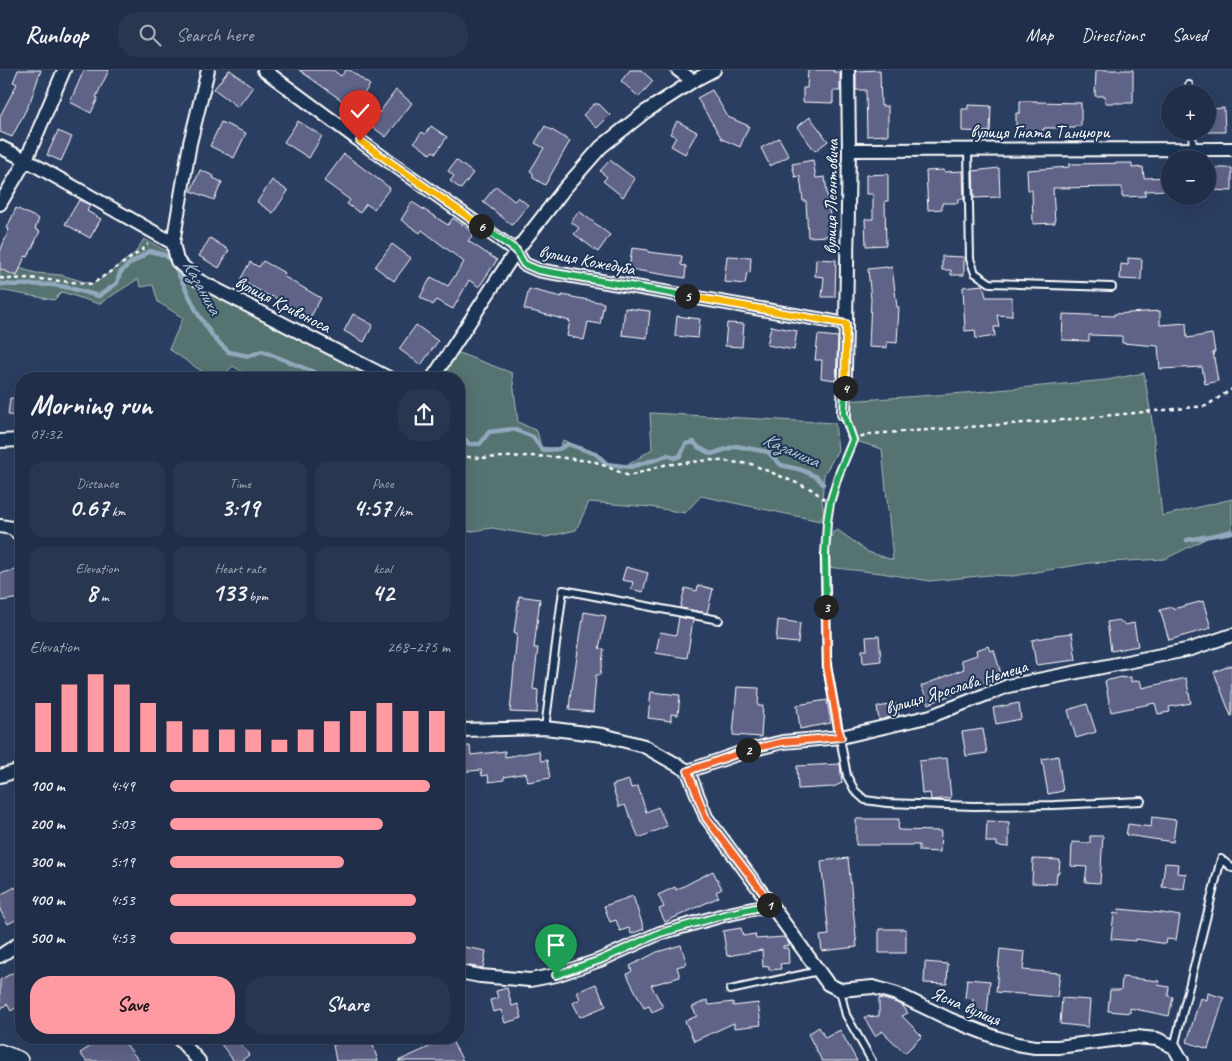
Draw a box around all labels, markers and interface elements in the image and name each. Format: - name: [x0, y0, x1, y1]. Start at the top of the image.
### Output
- search box: [118, 12, 468, 57]
- text: Runloop: [25, 20, 88, 50]
- icon: search: [136, 21, 164, 49]
- text: Search here: [176, 23, 253, 47]
- text: Map: [1026, 24, 1053, 46]
- text: Directions: [1081, 24, 1144, 46]
- text: Saved: [1172, 24, 1207, 46]
- map controls: [1161, 85, 1216, 205]
- button: +: [1161, 85, 1216, 140]
- pin: [339, 90, 381, 141]
- icon: check: [346, 97, 374, 125]
- street label: вулиця Гната Танцюри: [970, 121, 1111, 143]
- street label: вулиця Леонтовича: [819, 137, 843, 255]
- button: −: [1161, 150, 1216, 205]
- pin: 6: [468, 214, 494, 238]
- text: 6: [478, 218, 485, 235]
- street label: вулиця Кожедуба: [537, 240, 638, 280]
- water label: Казаниха: [177, 255, 228, 320]
- street label: вулиця Кривоноса: [231, 270, 336, 338]
- pin: 5: [674, 284, 700, 308]
- text: 5: [684, 288, 691, 305]
- pin: 4: [832, 376, 858, 400]
- text: 4: [842, 380, 849, 397]
- text: Morning run: [30, 387, 152, 422]
- button: share: [398, 389, 450, 441]
- text: 07:32: [30, 424, 62, 444]
- water label: Казаниха: [759, 427, 824, 474]
- text: Distance: [76, 475, 118, 492]
- text: Time: [229, 475, 251, 492]
- text: Pace: [372, 475, 393, 492]
- text: 0.67: [69, 492, 108, 524]
- text: 3:19: [221, 492, 259, 524]
- text: 4:57: [353, 492, 391, 524]
- text: km: [108, 503, 125, 520]
- text: /km: [391, 503, 413, 520]
- text: Elevation: [76, 560, 119, 577]
- text: Heart rate: [214, 560, 266, 577]
- text: kcal: [373, 560, 392, 577]
- text: 8: [86, 577, 97, 609]
- text: 133: [212, 577, 246, 609]
- text: 42: [371, 577, 394, 609]
- text: m: [97, 588, 109, 605]
- text: bpm: [246, 588, 268, 605]
- pin: 3: [814, 594, 838, 620]
- text: 3: [823, 599, 830, 616]
- text: Elevation: [30, 637, 79, 657]
- text: 268–275 m: [387, 637, 450, 657]
- street label: вулиця Ярослава Нємеца: [882, 654, 1031, 719]
- pin: 2: [736, 738, 760, 762]
- text: 2: [745, 742, 752, 759]
- text: 100 m: [30, 776, 65, 796]
- text: 4:49: [110, 776, 135, 796]
- text: 200 m: [30, 814, 65, 834]
- text: 5:03: [110, 814, 135, 834]
- text: 300 m: [30, 852, 65, 872]
- text: 5:19: [110, 852, 135, 872]
- text: 400 m: [30, 890, 65, 910]
- text: 4:53: [110, 890, 135, 910]
- pin: 1: [756, 892, 782, 918]
- text: 1: [766, 897, 773, 914]
- pin: [535, 924, 577, 975]
- text: 500 m: [30, 928, 64, 948]
- text: 4:53: [110, 928, 135, 948]
- icon: arrive: [542, 931, 570, 959]
- button: Save: [30, 976, 235, 1034]
- button: Share: [245, 976, 450, 1034]
- street label: Ясна вулиця: [928, 982, 1005, 1031]

